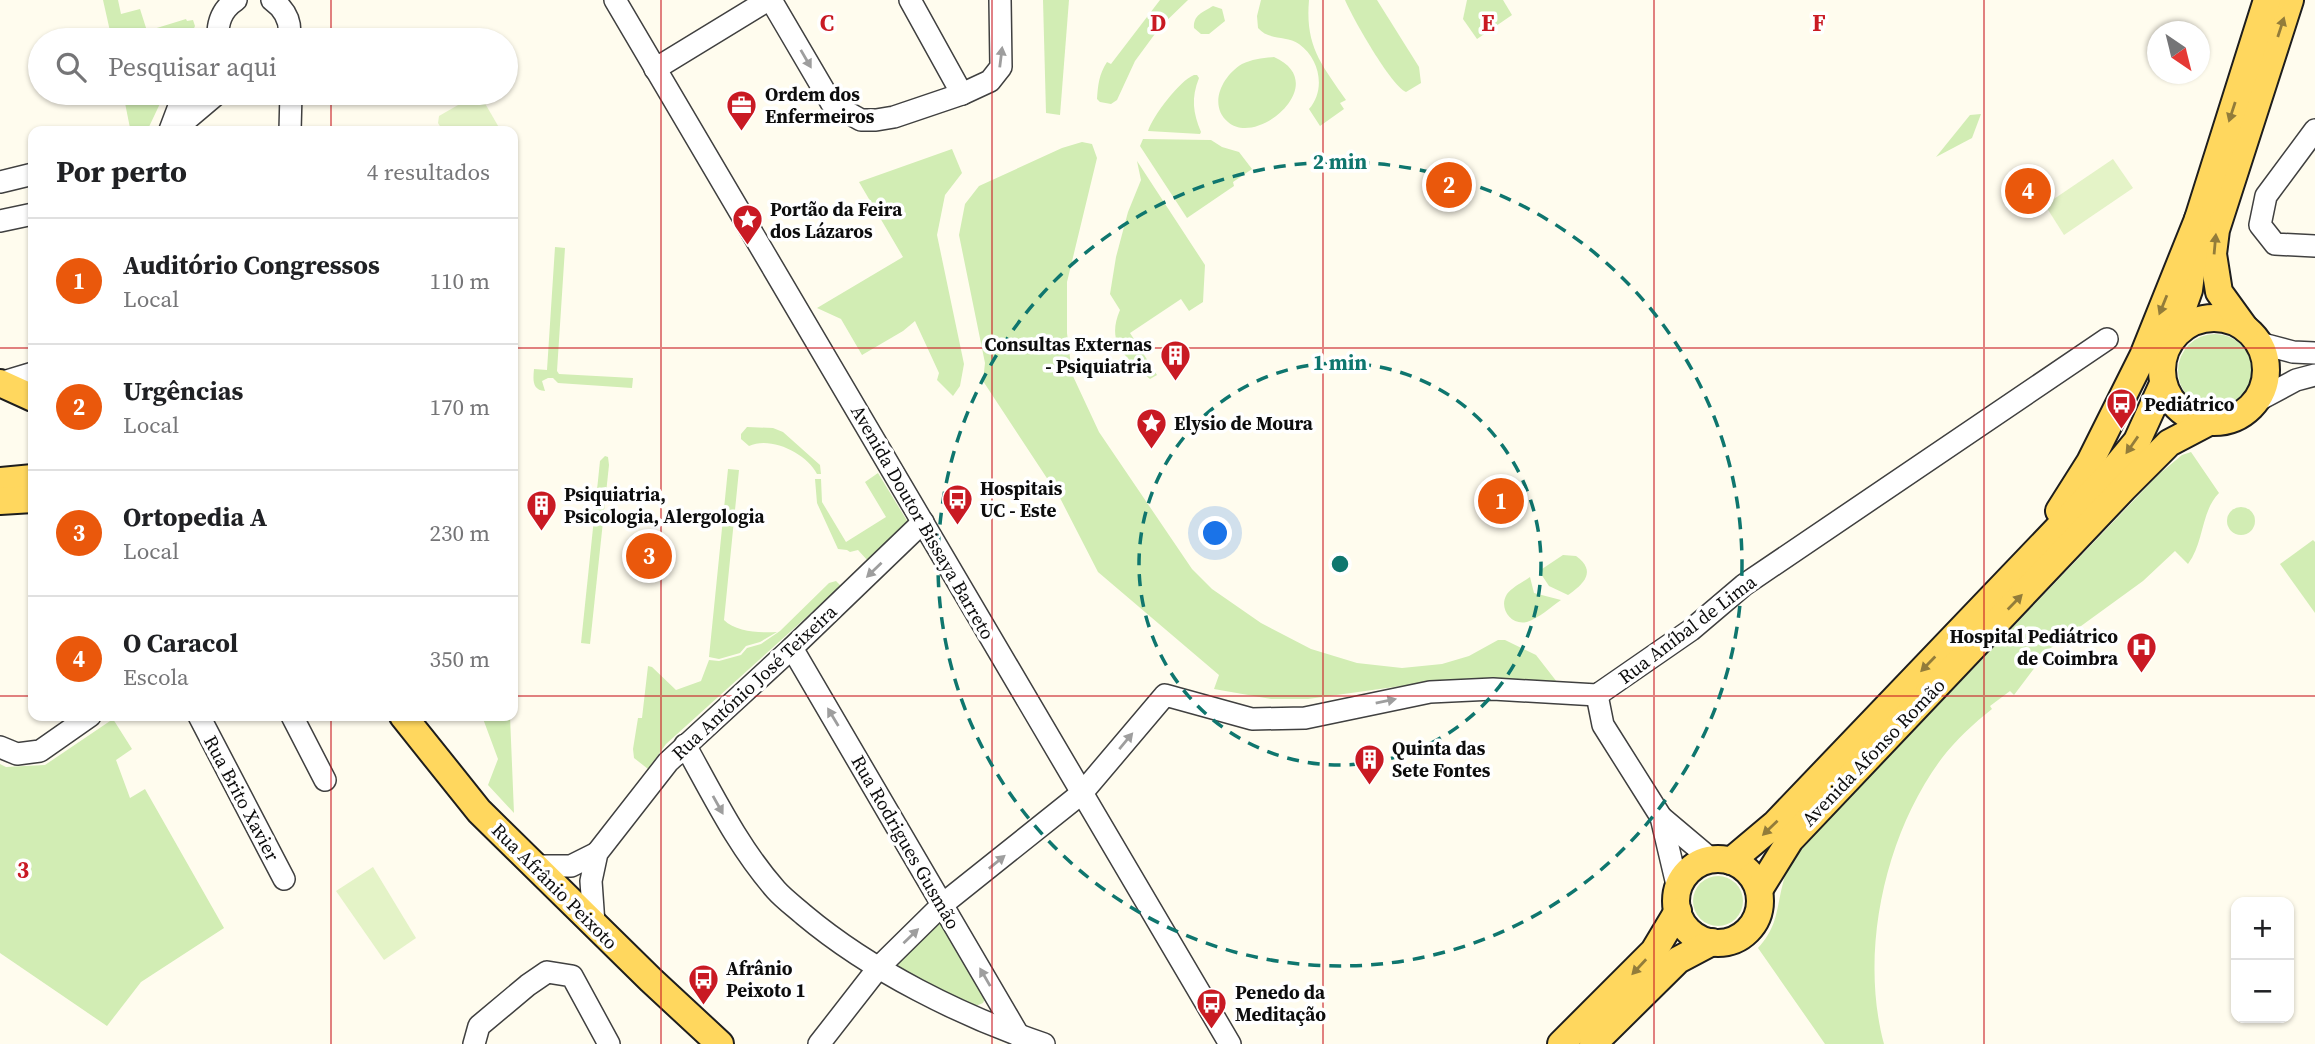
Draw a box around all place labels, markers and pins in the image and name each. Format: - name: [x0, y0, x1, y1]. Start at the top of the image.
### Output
- place label: Ordem dos Enfermeiros: [765, 81, 875, 129]
- office icon: Ordem dos Enfermeiros: [725, 88, 759, 132]
- pin: 2: [1426, 159, 1472, 211]
- pin: 4: [2005, 165, 2051, 217]
- place label: Portão da Feira dos Lázaros: [770, 196, 903, 244]
- place icon: Portão da Feira dos Lázaros: [730, 203, 764, 247]
- place label: Consultas Externas - Psiquiatria: [985, 331, 1153, 379]
- building icon: Consultas Externas - Psiquiatria: [1158, 338, 1192, 382]
- bus stop icon: Pediátrico: [2104, 387, 2138, 431]
- place label: Pediátrico: [2144, 391, 2235, 417]
- place icon: Elysio de Moura: [1134, 406, 1168, 450]
- place label: Elysio de Moura: [1174, 410, 1314, 436]
- place label: Hospitais UC - Este: [980, 475, 1063, 523]
- pin: 1: [1478, 475, 1524, 527]
- place label: Psiquiatria, Psicologia, Alergologia: [564, 481, 766, 529]
- bus stop icon: Hospitais UC - Este: [940, 482, 974, 526]
- building icon: Psiquiatria, Psicologia, Alergologia: [524, 488, 558, 532]
- pin: 3: [626, 530, 672, 582]
- centre of rings: [1328, 552, 1352, 576]
- place label: Hospital Pediátrico de Coimbra: [1950, 623, 2119, 671]
- hospital icon: Hospital Pediátrico de Coimbra: [2124, 630, 2158, 674]
- place label: Quinta das Sete Fontes: [1392, 735, 1491, 783]
- building icon: Quinta das Sete Fontes: [1352, 742, 1386, 786]
- place label: Afrânio Peixoto 1: [726, 955, 806, 1003]
- bus stop icon: Afrânio Peixoto 1: [686, 962, 720, 1006]
- place label: Penedo da Meditação: [1235, 979, 1326, 1027]
- bus stop icon: Penedo da Meditação: [1195, 986, 1229, 1030]

